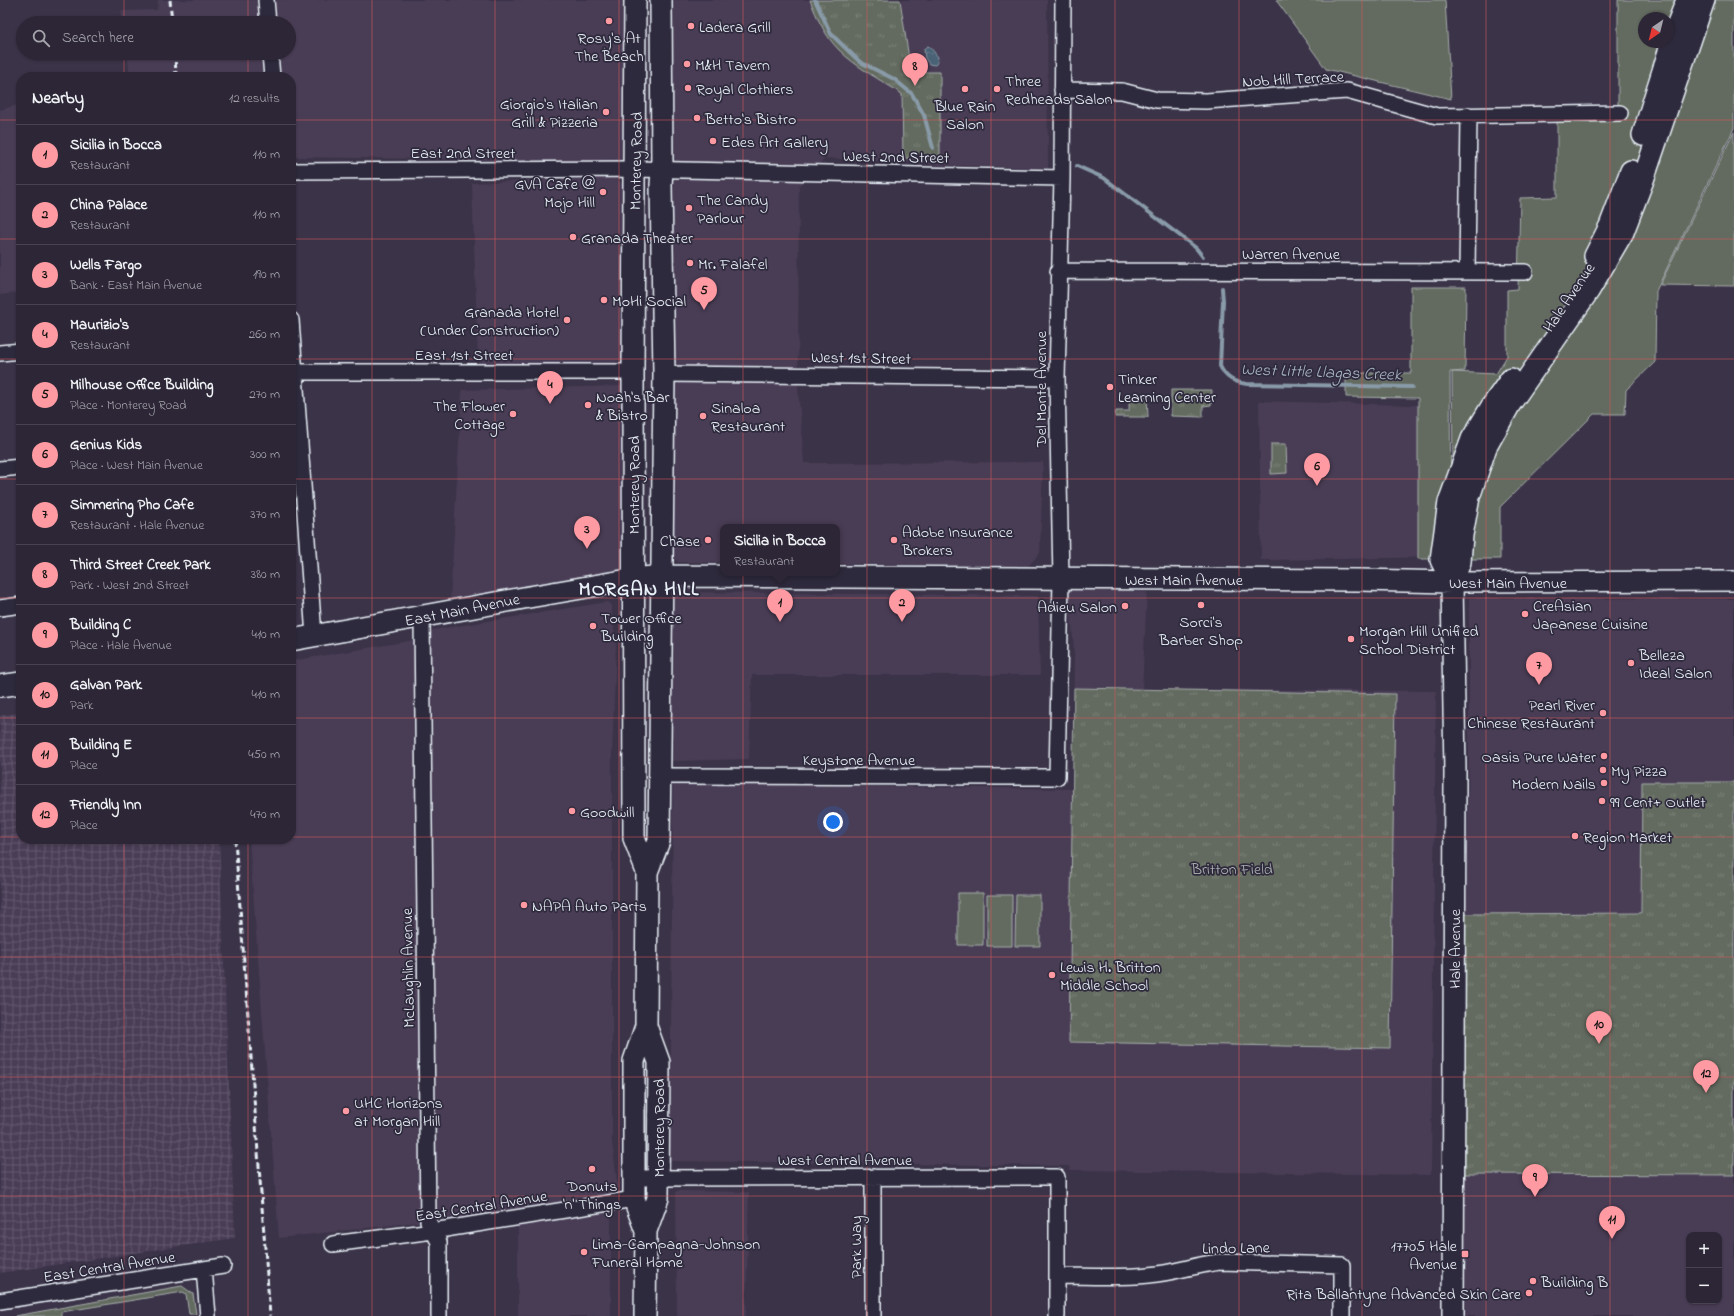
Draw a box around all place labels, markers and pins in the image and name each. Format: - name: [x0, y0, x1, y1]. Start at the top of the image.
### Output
- marker: Rosy's At The Beach: [604, 16, 614, 26]
- place label: Ladera Grill: [699, 16, 771, 40]
- marker: Ladera Grill: [686, 21, 696, 31]
- place label: Rosy's At The Beach: [574, 27, 644, 69]
- pin: 8: [902, 53, 928, 86]
- place label: M&H Tavern: [695, 54, 770, 78]
- marker: M&H Tavern: [682, 59, 692, 69]
- place label: Three Redheads Salon: [1005, 70, 1112, 112]
- place label: Royal Clothiers: [696, 78, 793, 102]
- marker: Royal Clothiers: [683, 83, 693, 93]
- marker: Blue Rain Salon: [960, 84, 970, 94]
- marker: Three Redheads Salon: [992, 84, 1002, 94]
- place label: Giorgio's Italian Grill & Pizzeria: [500, 93, 598, 135]
- place label: Blue Rain Salon: [933, 95, 996, 137]
- marker: Giorgio's Italian Grill & Pizzeria: [601, 107, 611, 117]
- place label: Betto's Bistro: [704, 108, 796, 132]
- marker: Betto's Bistro: [692, 113, 702, 123]
- place label: Edes Art Gallery: [721, 131, 828, 155]
- marker: Edes Art Gallery: [708, 136, 718, 146]
- place label: GVA Cafe @ Mojo Hill: [515, 173, 595, 215]
- marker: GVA Cafe @ Mojo Hill: [598, 187, 608, 197]
- place label: The Candy Parlour: [697, 189, 768, 231]
- marker: The Candy Parlour: [684, 203, 694, 213]
- place label: Granada Theater: [581, 227, 693, 251]
- marker: Granada Theater: [568, 232, 578, 242]
- place label: Mr. Falafel: [698, 253, 768, 277]
- marker: Mr. Falafel: [685, 258, 695, 268]
- pin: 5: [691, 277, 717, 310]
- place label: MoHi Social: [612, 290, 686, 314]
- marker: MoHi Social: [599, 295, 609, 305]
- place label: Granada Hotel (Under Construction): [420, 301, 559, 343]
- marker: Granada Hotel (Under Construction): [562, 315, 572, 325]
- place label: Tinker Learning Center: [1118, 368, 1216, 410]
- pin: 4: [537, 371, 563, 404]
- marker: Tinker Learning Center: [1105, 382, 1115, 392]
- place label: Noah's Bar & Bistro: [596, 386, 670, 428]
- place label: The Flower Cottage: [433, 395, 506, 437]
- place label: Sinaloa Restaurant: [711, 397, 786, 439]
- marker: Noah's Bar & Bistro: [583, 400, 593, 410]
- marker: The Flower Cottage: [508, 409, 518, 419]
- marker: Sinaloa Restaurant: [698, 411, 708, 421]
- pin: 6: [1304, 453, 1330, 486]
- pin: 3: [574, 516, 600, 549]
- place label: Adobe Insurance Brokers: [901, 521, 1014, 563]
- place label: Chase: [660, 530, 701, 554]
- marker: Chase: [703, 535, 713, 545]
- marker: Adobe Insurance Brokers: [889, 535, 899, 545]
- pin: 1: [767, 589, 793, 622]
- pin: 2: [889, 589, 915, 622]
- place label: CreAsian Japanese Cuisine: [1533, 595, 1649, 637]
- place label: Adieu Salon: [1037, 596, 1117, 620]
- marker: Sorci's Barber Shop: [1196, 600, 1206, 610]
- marker: Adieu Salon: [1120, 601, 1130, 611]
- place label: Tower Office Building: [600, 607, 682, 649]
- marker: CreAsian Japanese Cuisine: [1520, 609, 1530, 619]
- place label: Sorci's Barber Shop: [1158, 611, 1243, 653]
- place label: Morgan Hill Unified School District: [1359, 620, 1479, 662]
- marker: Tower Office Building: [588, 621, 598, 631]
- marker: Morgan Hill Unified School District: [1346, 634, 1356, 644]
- place label: Belleza Ideal Salon: [1638, 644, 1712, 686]
- pin: 7: [1526, 652, 1552, 685]
- marker: Belleza Ideal Salon: [1626, 658, 1636, 668]
- place label: Pearl River Chinese Restaurant: [1467, 694, 1596, 736]
- marker: Pearl River Chinese Restaurant: [1598, 708, 1608, 718]
- place label: Oasis Pure Water: [1482, 746, 1596, 770]
- marker: Oasis Pure Water: [1599, 751, 1609, 761]
- place label: My Pizza: [1611, 760, 1667, 784]
- marker: My Pizza: [1598, 765, 1608, 775]
- place label: Modern Nails: [1512, 773, 1596, 797]
- marker: Modern Nails: [1599, 778, 1609, 788]
- place label: 99 Cent+ Outlet: [1610, 791, 1706, 815]
- marker: 99 Cent+ Outlet: [1597, 796, 1607, 806]
- place label: Goodwill: [580, 801, 635, 825]
- marker: Goodwill: [567, 806, 577, 816]
- place label: Region Market: [1583, 826, 1673, 850]
- marker: Region Market: [1570, 831, 1580, 841]
- place label: NAPA Auto Parts: [532, 895, 647, 919]
- marker: NAPA Auto Parts: [519, 900, 529, 910]
- place label: Lewis H. Britton Middle School: [1060, 956, 1161, 998]
- marker: Lewis H. Britton Middle School: [1047, 970, 1057, 980]
- pin: 10: [1586, 1011, 1612, 1044]
- pin: 12: [1693, 1060, 1719, 1093]
- place label: UHC Horizons at Morgan Hill: [354, 1092, 443, 1134]
- marker: UHC Horizons at Morgan Hill: [341, 1106, 351, 1116]
- marker: Donuts 'n' Things: [587, 1164, 597, 1174]
- pin: 9: [1522, 1164, 1548, 1197]
- place label: Donuts 'n' Things: [563, 1175, 621, 1217]
- pin: 11: [1599, 1206, 1625, 1239]
- place label: Lima-Campagna-Johnson Funeral Home: [591, 1233, 760, 1275]
- place label: 17705 Hale Avenue: [1391, 1235, 1458, 1277]
- marker: Lima-Campagna-Johnson Funeral Home: [579, 1247, 589, 1257]
- marker: 17705 Hale Avenue: [1460, 1249, 1470, 1259]
- place label: Building B: [1540, 1271, 1608, 1295]
- marker: Building B: [1528, 1276, 1538, 1286]
- place label: Rita Ballantyne Advanced Skin Care: [1286, 1283, 1522, 1307]
- marker: Rita Ballantyne Advanced Skin Care: [1524, 1288, 1534, 1298]

